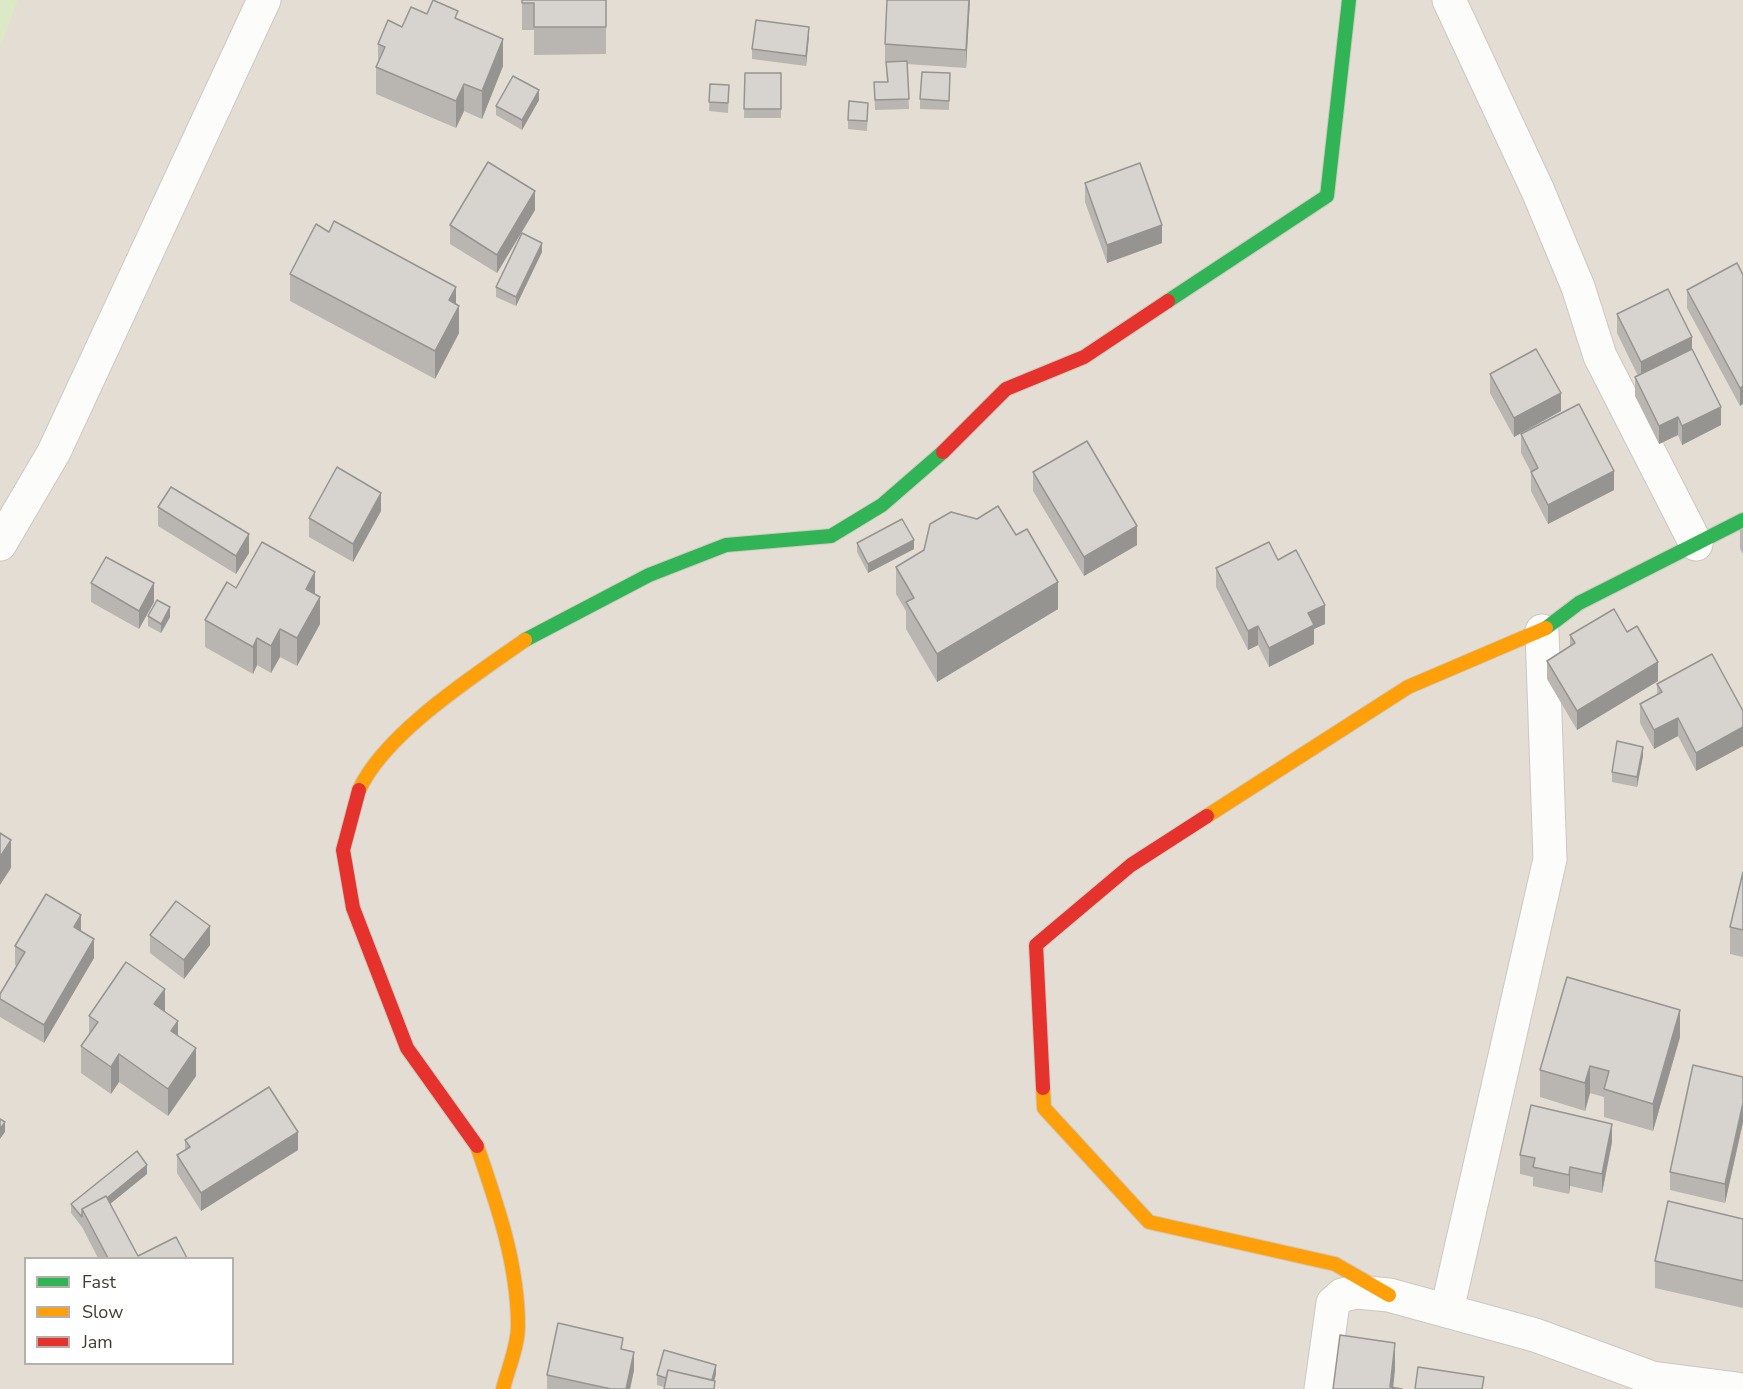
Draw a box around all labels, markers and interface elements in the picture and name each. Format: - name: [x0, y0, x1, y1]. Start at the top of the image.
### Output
- legend: [24, 1257, 234, 1365]
- text: Fast: [82, 1270, 116, 1294]
- text: Slow: [82, 1300, 123, 1324]
- text: Jam: [82, 1330, 113, 1354]

